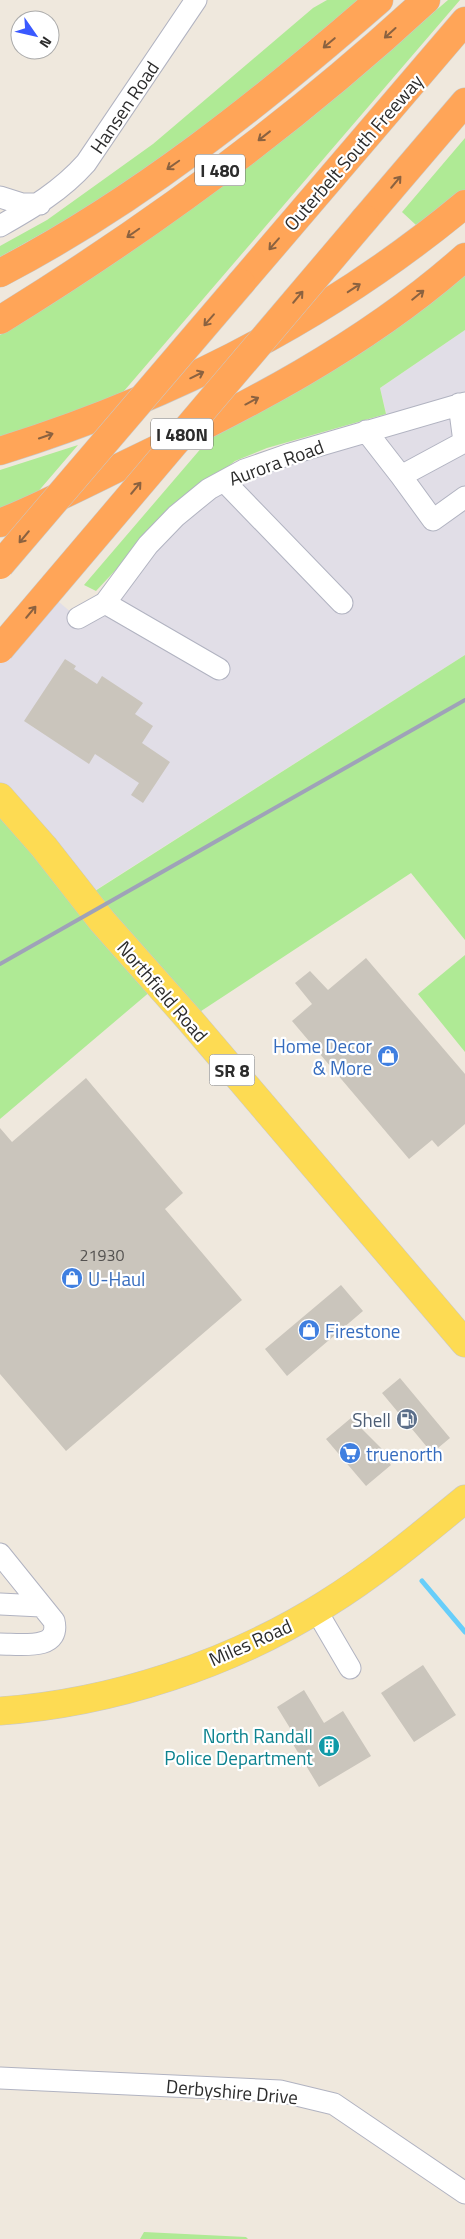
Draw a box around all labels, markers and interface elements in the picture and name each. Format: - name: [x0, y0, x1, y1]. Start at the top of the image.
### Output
- north arrow: [10, 10, 60, 60]
- one-way arrow: [383, 27, 396, 39]
- text: N: [35, 33, 58, 52]
- one-way arrow: [322, 37, 335, 49]
- street label: Hansen Road: [82, 55, 166, 159]
- street label: Outerbelt South Freeway: [277, 67, 429, 237]
- one-way arrow: [258, 131, 271, 142]
- road number: I 480: [195, 154, 245, 186]
- one-way arrow: [166, 160, 180, 170]
- one-way arrow: [391, 176, 402, 189]
- one-way arrow: [127, 228, 141, 238]
- one-way arrow: [269, 237, 280, 250]
- one-way arrow: [347, 282, 361, 293]
- one-way arrow: [411, 290, 424, 301]
- one-way arrow: [293, 291, 304, 304]
- one-way arrow: [204, 313, 215, 326]
- one-way arrow: [189, 370, 204, 380]
- one-way arrow: [244, 396, 259, 406]
- road number: I 480N: [151, 418, 213, 449]
- one-way arrow: [38, 430, 54, 440]
- street label: Aurora Road: [224, 431, 328, 493]
- one-way arrow: [131, 481, 142, 494]
- one-way arrow: [18, 530, 29, 543]
- one-way arrow: [26, 605, 37, 618]
- street label: Northfield Road: [111, 934, 215, 1048]
- place label: Home Decor & More: [273, 1031, 372, 1082]
- shop icon: Home Decor & More: [376, 1044, 400, 1068]
- road number: SR 8: [210, 1054, 254, 1086]
- house number: 21930: [80, 1243, 124, 1267]
- place label: U-Haul: [88, 1264, 145, 1293]
- shop icon: U-Haul: [60, 1266, 84, 1290]
- place label: Firestone: [325, 1316, 400, 1345]
- shop icon: Firestone: [297, 1318, 321, 1342]
- place label: Shell: [352, 1405, 391, 1434]
- fuel station icon: Shell: [395, 1407, 419, 1431]
- place label: truenorth: [366, 1439, 443, 1468]
- supermarket icon: truenorth: [338, 1441, 362, 1465]
- street label: Miles Road: [204, 1611, 296, 1673]
- place label: North Randall Police Department: [164, 1721, 313, 1772]
- building icon: North Randall Police Department: [317, 1734, 341, 1758]
- street label: Derbyshire Drive: [165, 2071, 299, 2111]

